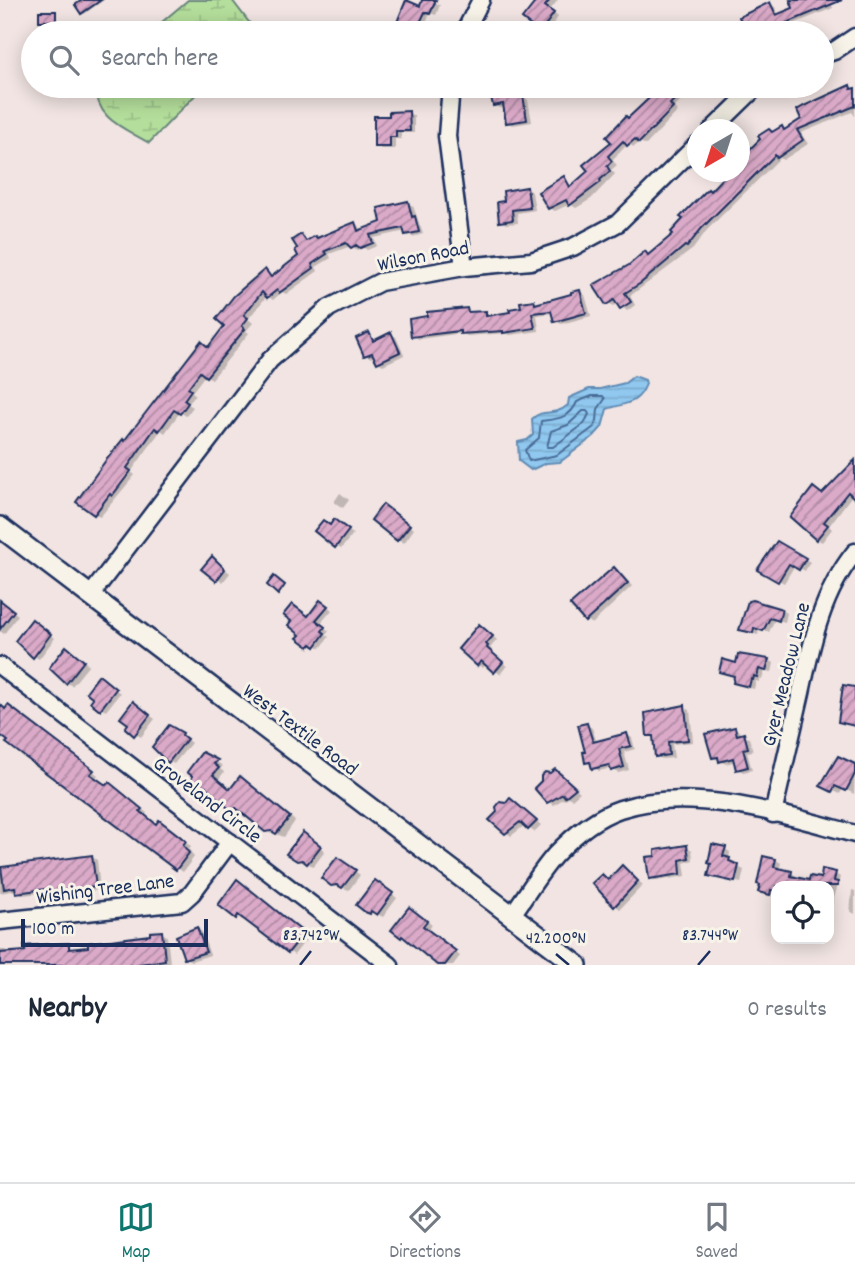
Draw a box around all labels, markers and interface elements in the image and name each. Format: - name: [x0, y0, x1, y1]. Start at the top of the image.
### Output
- search box: [21, 21, 834, 98]
- icon: search: [45, 41, 83, 79]
- text: Search here: [101, 41, 219, 78]
- north arrow: [687, 119, 750, 182]
- street label: Wilson Road: [375, 234, 472, 282]
- street label: Gyer Meadow Lane: [756, 600, 820, 750]
- street label: West Textile Road: [235, 678, 363, 785]
- street label: Groveland Circle: [145, 750, 267, 852]
- street label: Wishing Tree Lane: [35, 868, 176, 914]
- map controls: [771, 881, 834, 944]
- button: locate: [771, 881, 834, 944]
- scale bar: [21, 916, 208, 948]
- text: 100 m: [32, 917, 74, 944]
- text: 83.742°W: [283, 924, 340, 949]
- text: 83.744°W: [682, 924, 739, 949]
- text: 42.200°N: [526, 927, 586, 952]
- text: Nearby: [28, 989, 106, 1032]
- text: 0 results: [747, 994, 827, 1027]
- tab: Map: [117, 1198, 155, 1267]
- tab: Directions: [389, 1198, 461, 1267]
- tab: Saved: [695, 1198, 738, 1267]

